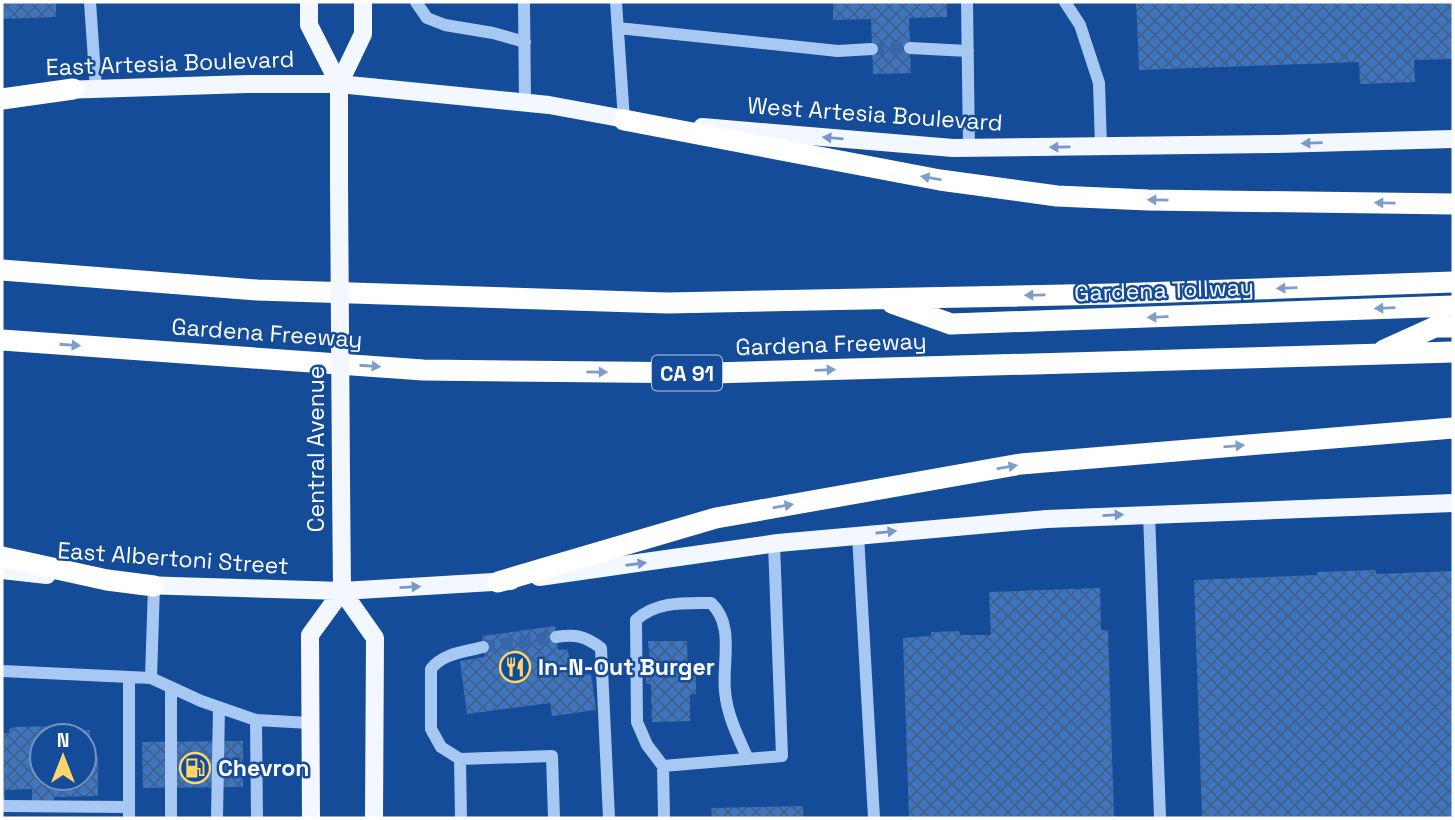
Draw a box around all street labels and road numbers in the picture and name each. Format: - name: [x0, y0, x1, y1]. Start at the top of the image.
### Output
- street label: East Artesia Boulevard: [45, 44, 295, 82]
- street label: West Artesia Boulevard: [746, 90, 1004, 138]
- street label: Gardena Tollway: [1074, 272, 1254, 308]
- street label: Gardena Freeway: [171, 311, 363, 355]
- street label: Gardena Freeway: [735, 326, 927, 362]
- road number: CA 91: [652, 356, 722, 390]
- street label: Central Avenue: [301, 366, 331, 532]
- street label: East Albertoni Street: [56, 535, 290, 581]

